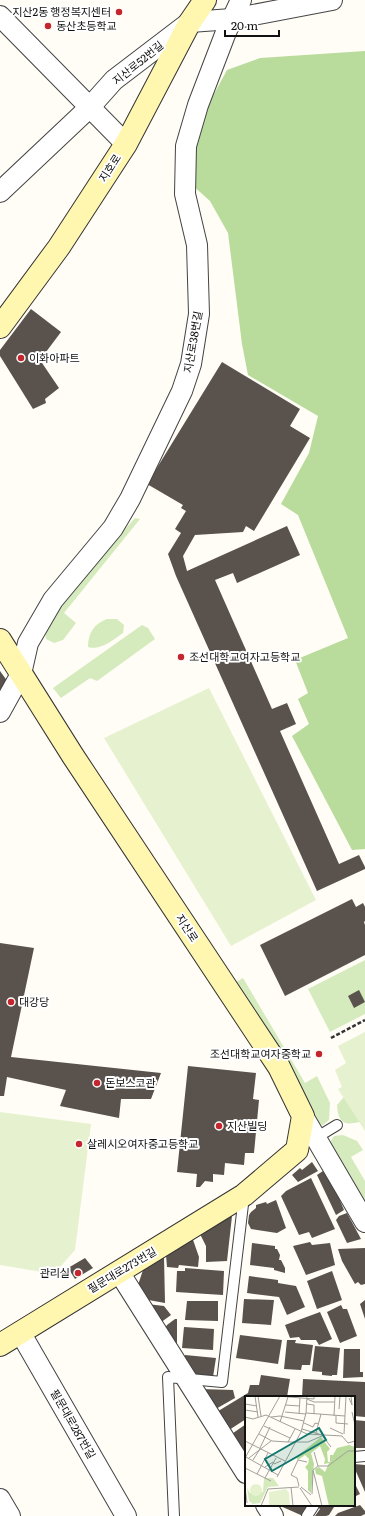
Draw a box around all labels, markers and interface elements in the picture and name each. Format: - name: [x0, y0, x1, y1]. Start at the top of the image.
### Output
- place label: 지산2동 행정복지센터: [12, 3, 111, 19]
- marker: 지산2동 행정복지센터: [114, 7, 124, 17]
- scale bar: [225, 12, 279, 38]
- text: 20 m: [231, 16, 258, 34]
- place label: 동산초등학교: [56, 17, 117, 33]
- marker: 동산초등학교: [43, 21, 53, 31]
- street label: 지산로52번길: [108, 37, 166, 88]
- street label: 지호로: [94, 150, 124, 185]
- street label: 지산로38번길: [179, 310, 205, 374]
- place label: 이화아파트: [29, 349, 80, 365]
- marker: 이화아파트: [16, 353, 26, 363]
- place label: 조선대학교여자고등학교: [189, 648, 300, 664]
- marker: 조선대학교여자고등학교: [176, 652, 186, 662]
- street label: 지산로: [173, 910, 203, 945]
- place label: 대강당: [19, 993, 49, 1009]
- marker: 대강당: [6, 997, 16, 1007]
- place label: 조선대학교여자중학교: [210, 1045, 311, 1061]
- marker: 조선대학교여자중학교: [314, 1049, 324, 1059]
- place label: 돈보스코관: [105, 1074, 156, 1090]
- marker: 돈보스코관: [92, 1078, 102, 1088]
- place label: 지산빌딩: [227, 1117, 267, 1133]
- marker: 지산빌딩: [214, 1121, 224, 1131]
- place label: 살레시오여자중고등학교: [87, 1135, 198, 1151]
- marker: 살레시오여자중고등학교: [74, 1139, 84, 1149]
- street label: 필문대로273번길: [84, 1242, 159, 1296]
- place label: 관리실: [40, 1264, 70, 1280]
- marker: 관리실: [73, 1268, 83, 1278]
- street label: 필문대로287번길: [47, 1386, 100, 1461]
- inset map: [245, 1396, 355, 1506]

